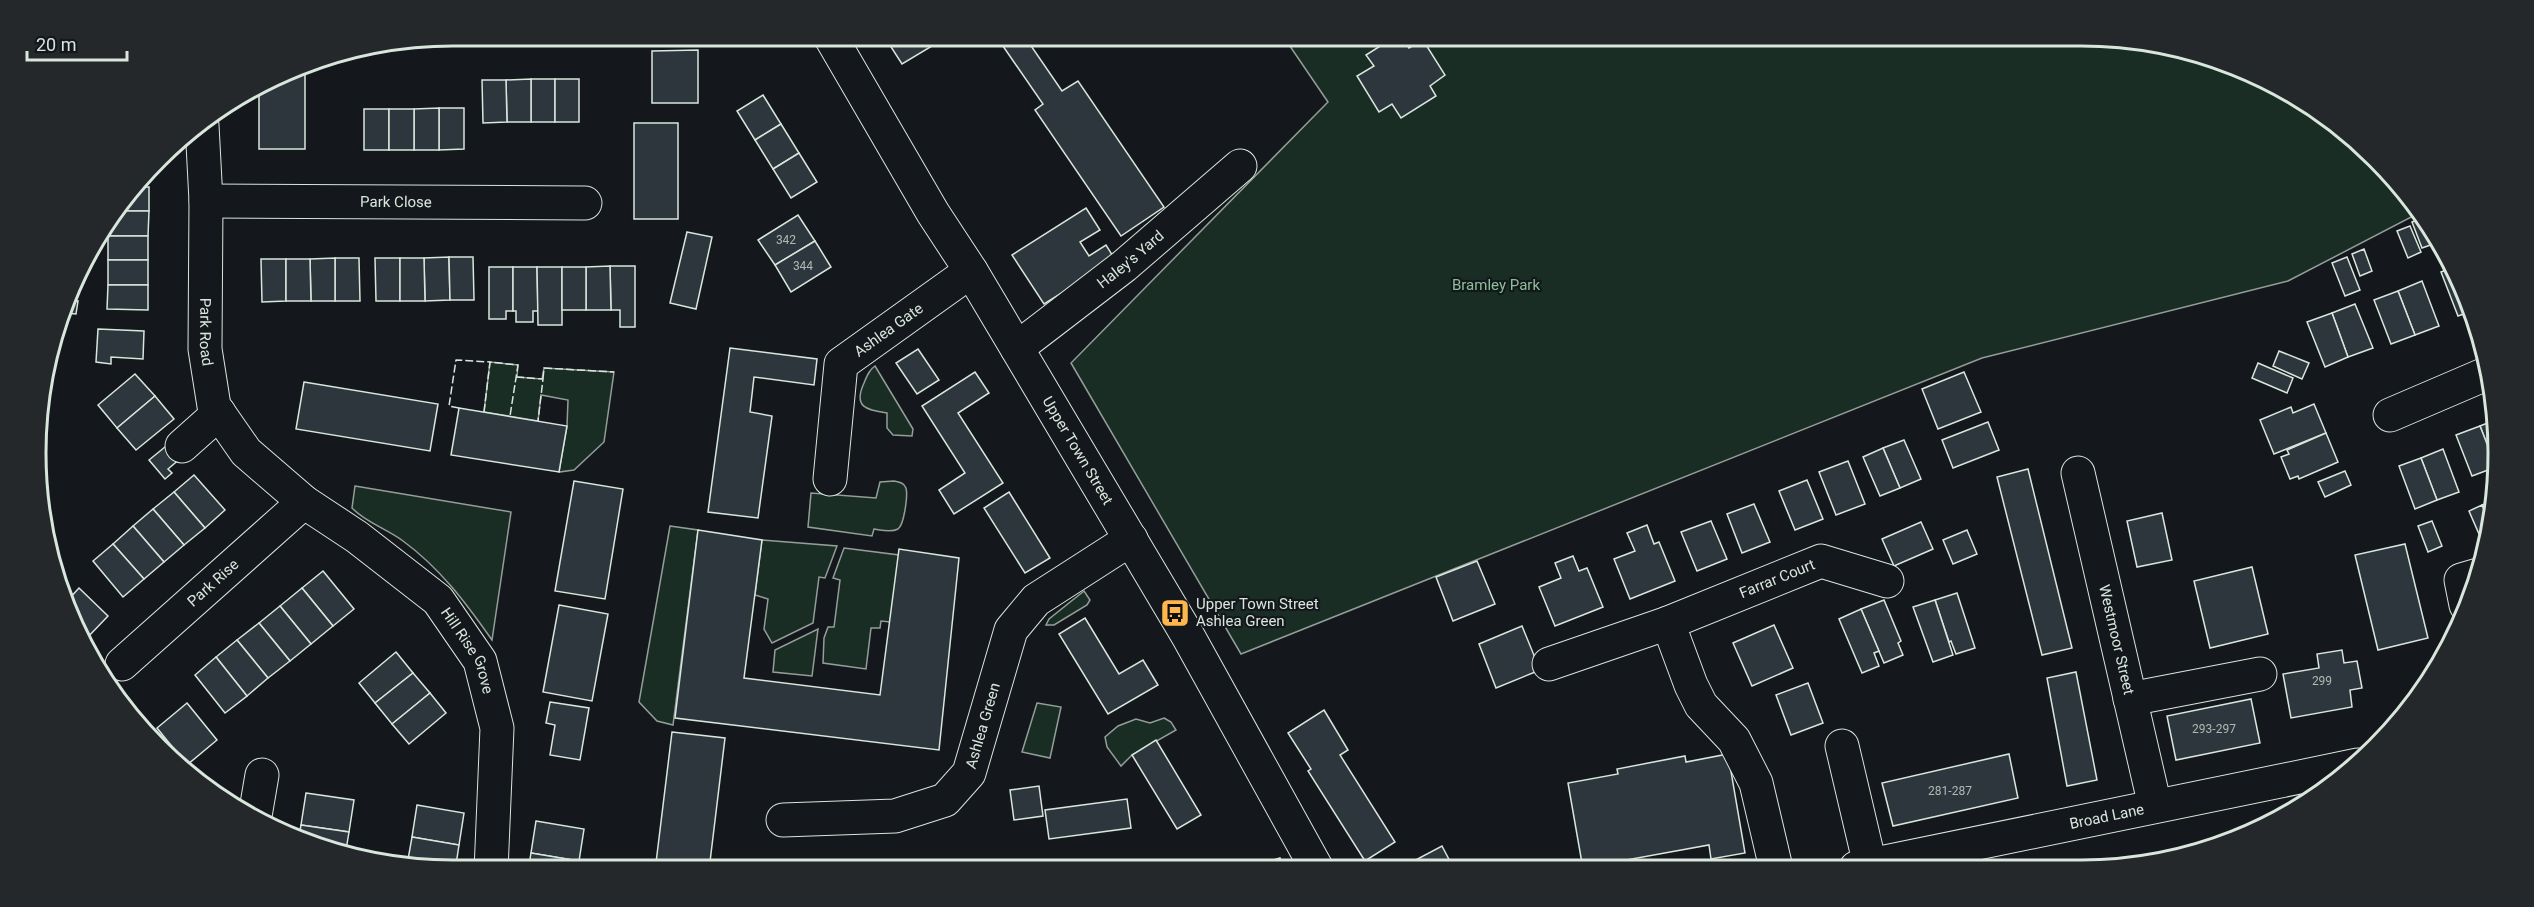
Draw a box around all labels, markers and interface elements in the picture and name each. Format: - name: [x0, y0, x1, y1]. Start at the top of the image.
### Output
- scale bar: [27, 24, 128, 62]
- text: 20 m: [36, 34, 76, 55]
- street label: Park Close: [360, 193, 432, 211]
- street label: Haley's Yard: [1094, 227, 1168, 292]
- house number: 342: [776, 233, 796, 247]
- house number: 344: [793, 259, 813, 273]
- park label: Bramley Park: [1452, 276, 1540, 294]
- street label: Park Road: [196, 298, 217, 367]
- street label: Ashlea Gate: [851, 299, 927, 361]
- street label: Upper Town Street: [1039, 393, 1117, 508]
- street label: Park Rise: [184, 555, 243, 610]
- street label: Farrar Court: [1737, 555, 1818, 602]
- street label: Westmoor Street: [2095, 583, 2138, 697]
- place label: Upper Town Street Ashlea Green: [1196, 595, 1319, 630]
- bus stop icon: Upper Town Street Ashlea Green: [1159, 597, 1191, 629]
- street label: Hill Rise Grove: [437, 604, 497, 696]
- house number: 299: [2312, 674, 2332, 688]
- street label: Ashlea Green: [962, 681, 1004, 771]
- house number: 293-297: [2192, 722, 2236, 736]
- house number: 281-287: [1928, 784, 1972, 798]
- street label: Broad Lane: [2068, 800, 2146, 833]

